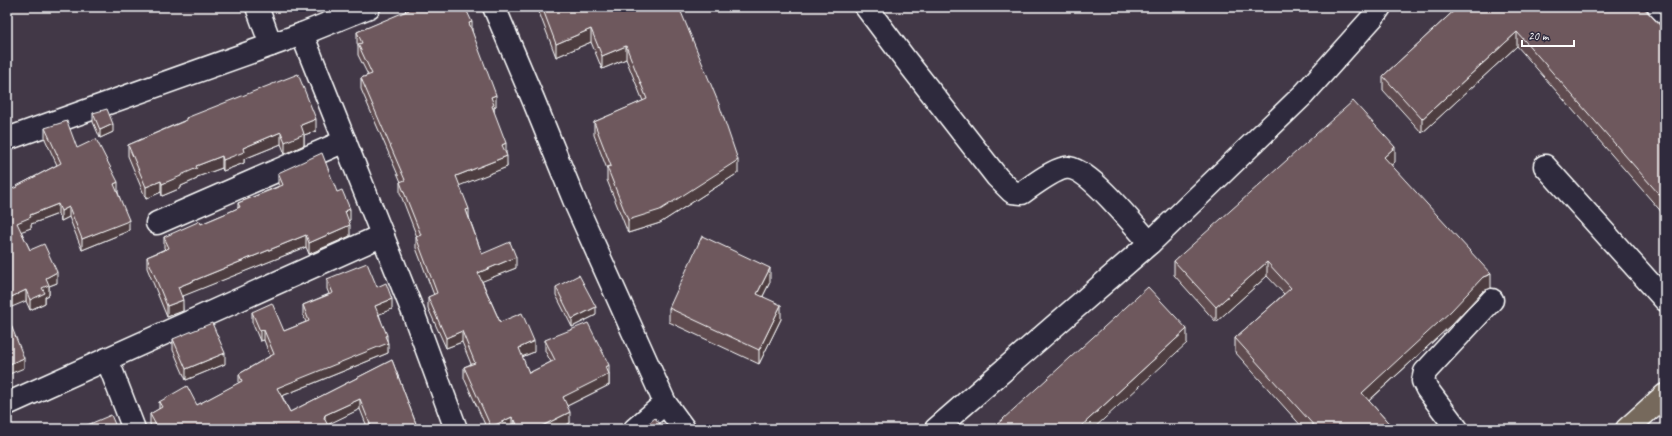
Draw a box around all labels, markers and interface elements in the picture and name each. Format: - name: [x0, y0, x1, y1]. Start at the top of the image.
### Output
- scale bar: [1522, 22, 1574, 48]
- text: 20 m: [1528, 28, 1550, 44]

